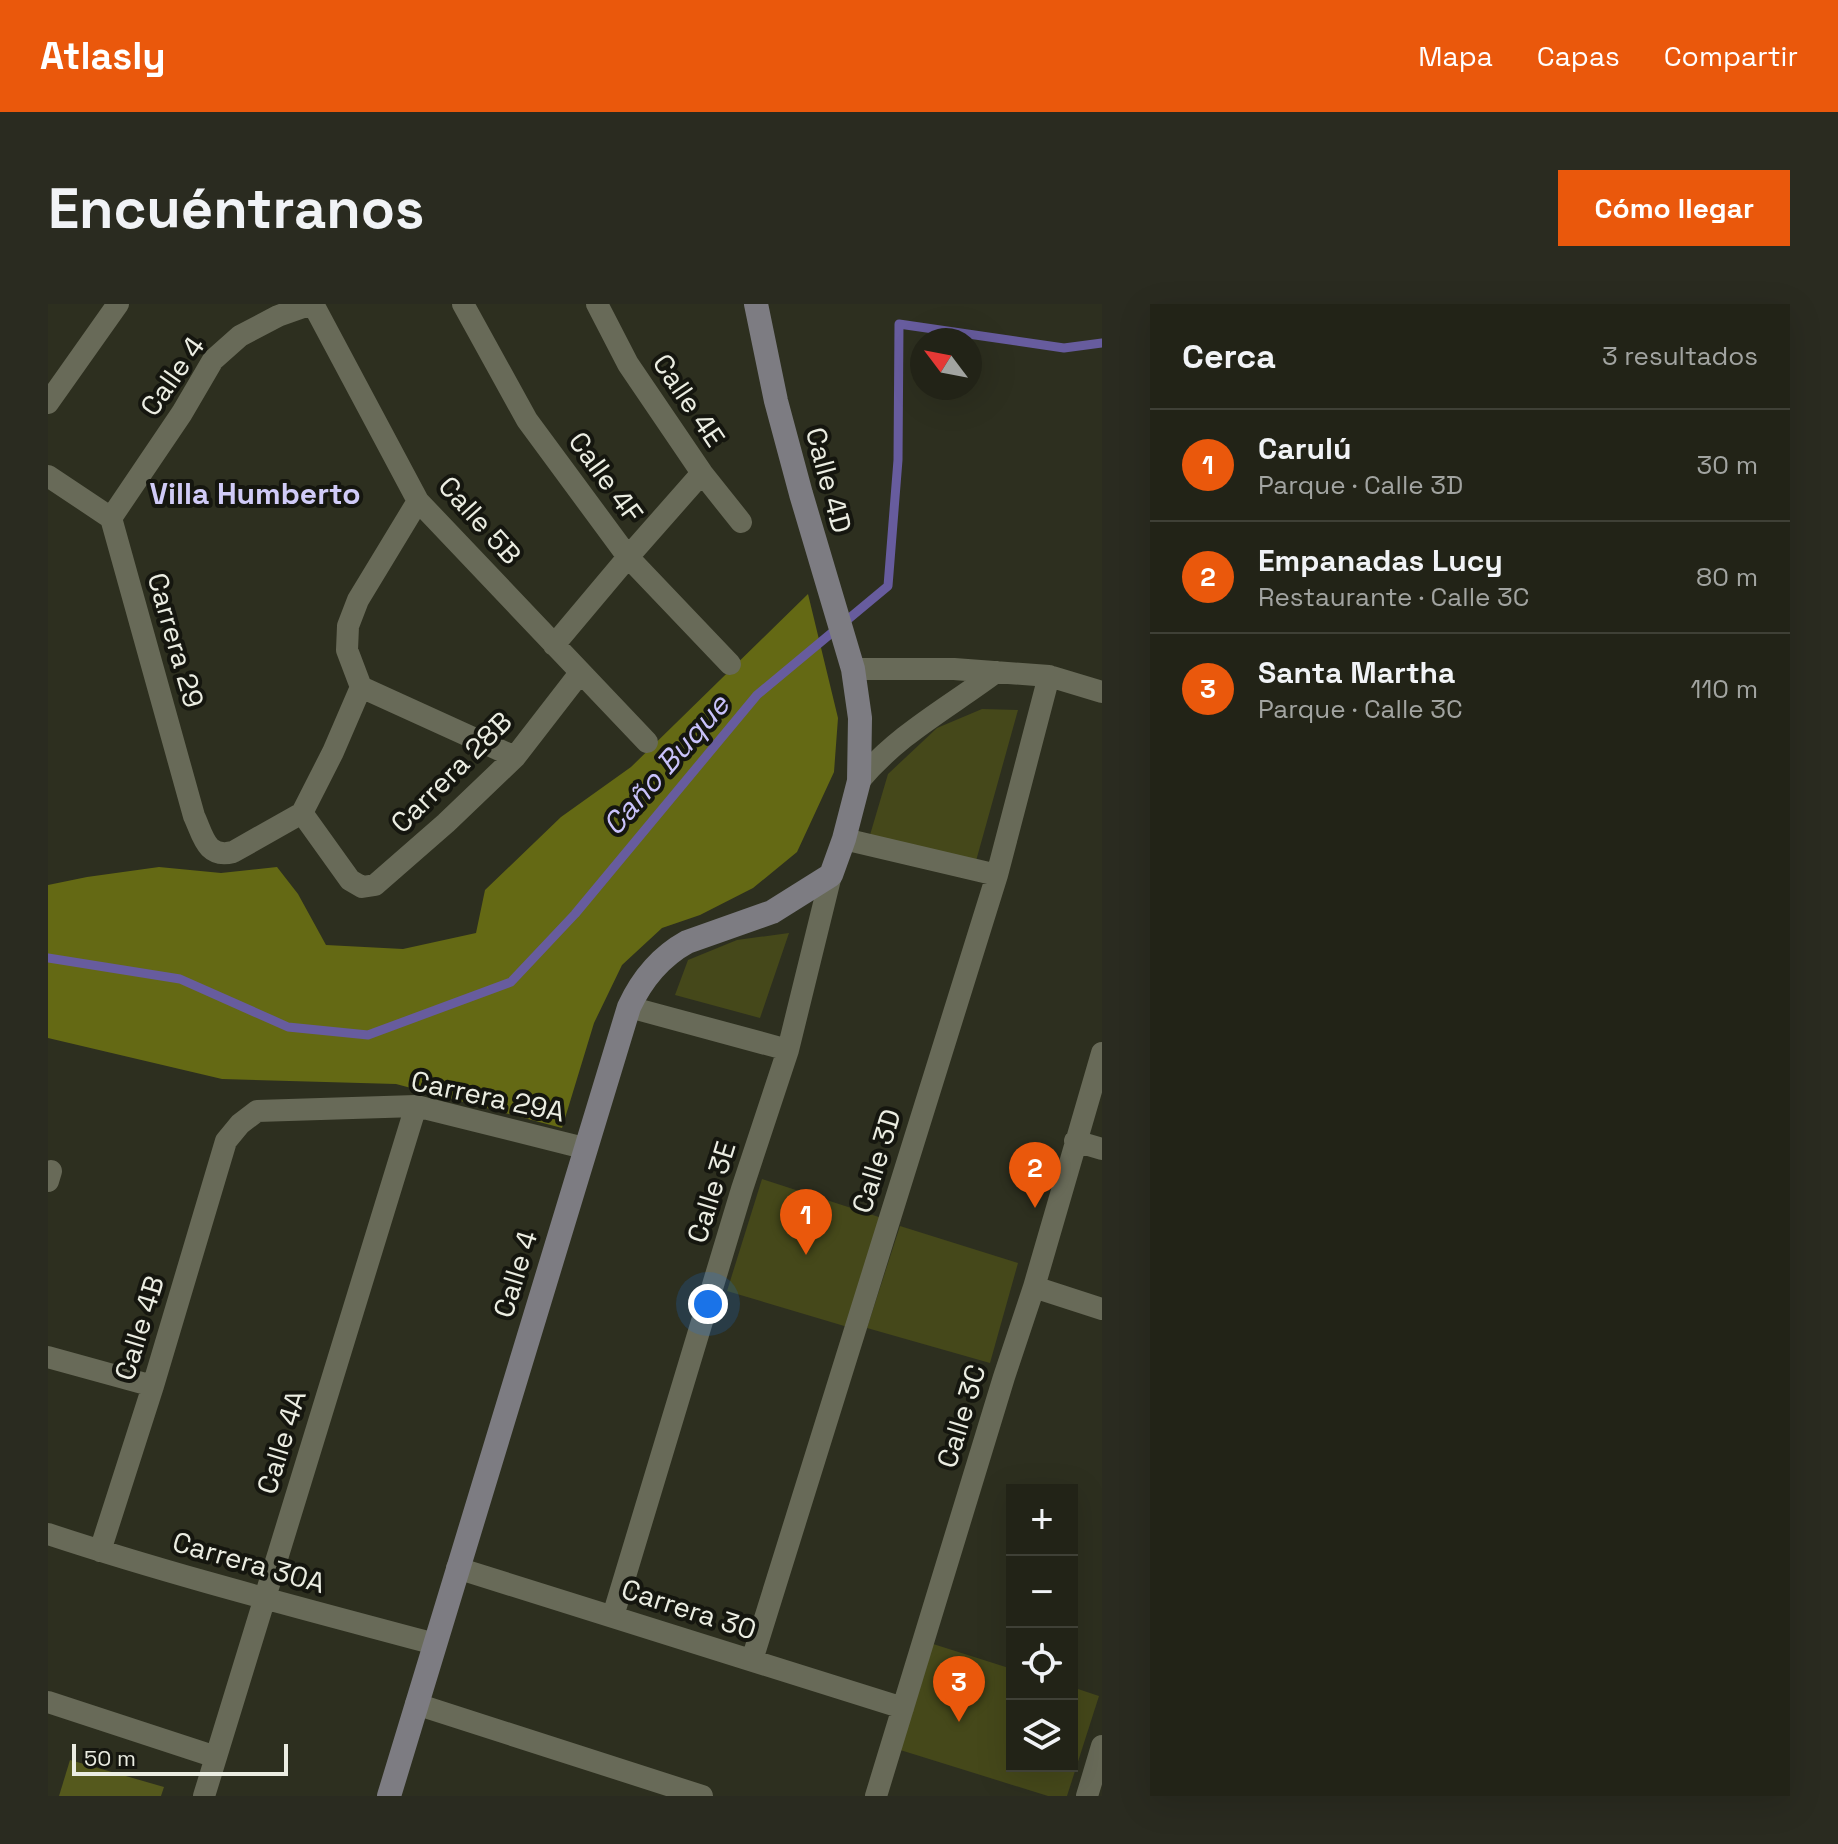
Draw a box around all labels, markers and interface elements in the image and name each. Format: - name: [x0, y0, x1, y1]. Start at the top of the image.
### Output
- text: Atlasly: [40, 32, 166, 80]
- text: Mapa: [1418, 38, 1493, 74]
- text: Capas: [1537, 38, 1620, 74]
- text: Compartir: [1664, 38, 1798, 74]
- button: Cómo llegar: [1558, 170, 1790, 246]
- text: Encuéntranos: [48, 173, 424, 244]
- north arrow: [910, 328, 982, 400]
- street label: Calle 4: [132, 329, 212, 423]
- text: Cerca: [1182, 335, 1276, 378]
- text: 3 resultados: [1602, 339, 1758, 373]
- street label: Calle 4E: [645, 346, 733, 454]
- street label: Calle 4D: [798, 423, 860, 537]
- street label: Calle 4F: [561, 424, 651, 530]
- text: Carulú: [1258, 429, 1351, 468]
- text: 1: [1202, 448, 1214, 482]
- text: 30 m: [1697, 448, 1758, 482]
- street label: Calle 5B: [431, 468, 529, 572]
- text: Parque · Calle 3D: [1258, 468, 1463, 502]
- district label: Villa Humberto: [149, 474, 361, 513]
- text: Empanadas Lucy: [1258, 541, 1503, 580]
- text: 2: [1200, 560, 1216, 594]
- text: 80 m: [1696, 560, 1758, 594]
- street label: Carrera 29: [140, 568, 212, 712]
- text: Restaurante · Calle 3C: [1258, 580, 1529, 614]
- text: Santa Martha: [1258, 653, 1455, 692]
- text: 3: [1200, 672, 1216, 706]
- text: 110 m: [1691, 672, 1758, 706]
- water label: Caño Buque: [594, 685, 738, 843]
- text: Parque · Calle 3C: [1258, 692, 1463, 726]
- street label: Carrera 28B: [383, 704, 519, 840]
- street label: Carrera 29A: [408, 1062, 568, 1130]
- street label: Calle 3D: [843, 1105, 909, 1217]
- street label: Calle 3E: [679, 1137, 743, 1247]
- pin: 2: [1009, 1142, 1061, 1208]
- pin: 1: [780, 1189, 832, 1255]
- street label: Calle 4: [485, 1226, 545, 1322]
- street label: Calle 4B: [106, 1271, 172, 1385]
- your location: [688, 1284, 728, 1324]
- street label: Calle 3C: [928, 1360, 994, 1472]
- street label: Calle 4A: [248, 1386, 314, 1498]
- map controls: [1006, 1484, 1078, 1772]
- button: +: [1006, 1484, 1078, 1556]
- street label: Carrera 30A: [169, 1523, 329, 1601]
- button: −: [1006, 1556, 1078, 1628]
- street label: Carrera 30: [617, 1570, 761, 1648]
- button: locate: [1006, 1628, 1078, 1700]
- pin: 3: [933, 1656, 985, 1722]
- button: layers: [1006, 1700, 1078, 1772]
- scale bar: [72, 1740, 288, 1776]
- text: 50 m: [84, 1744, 136, 1772]

